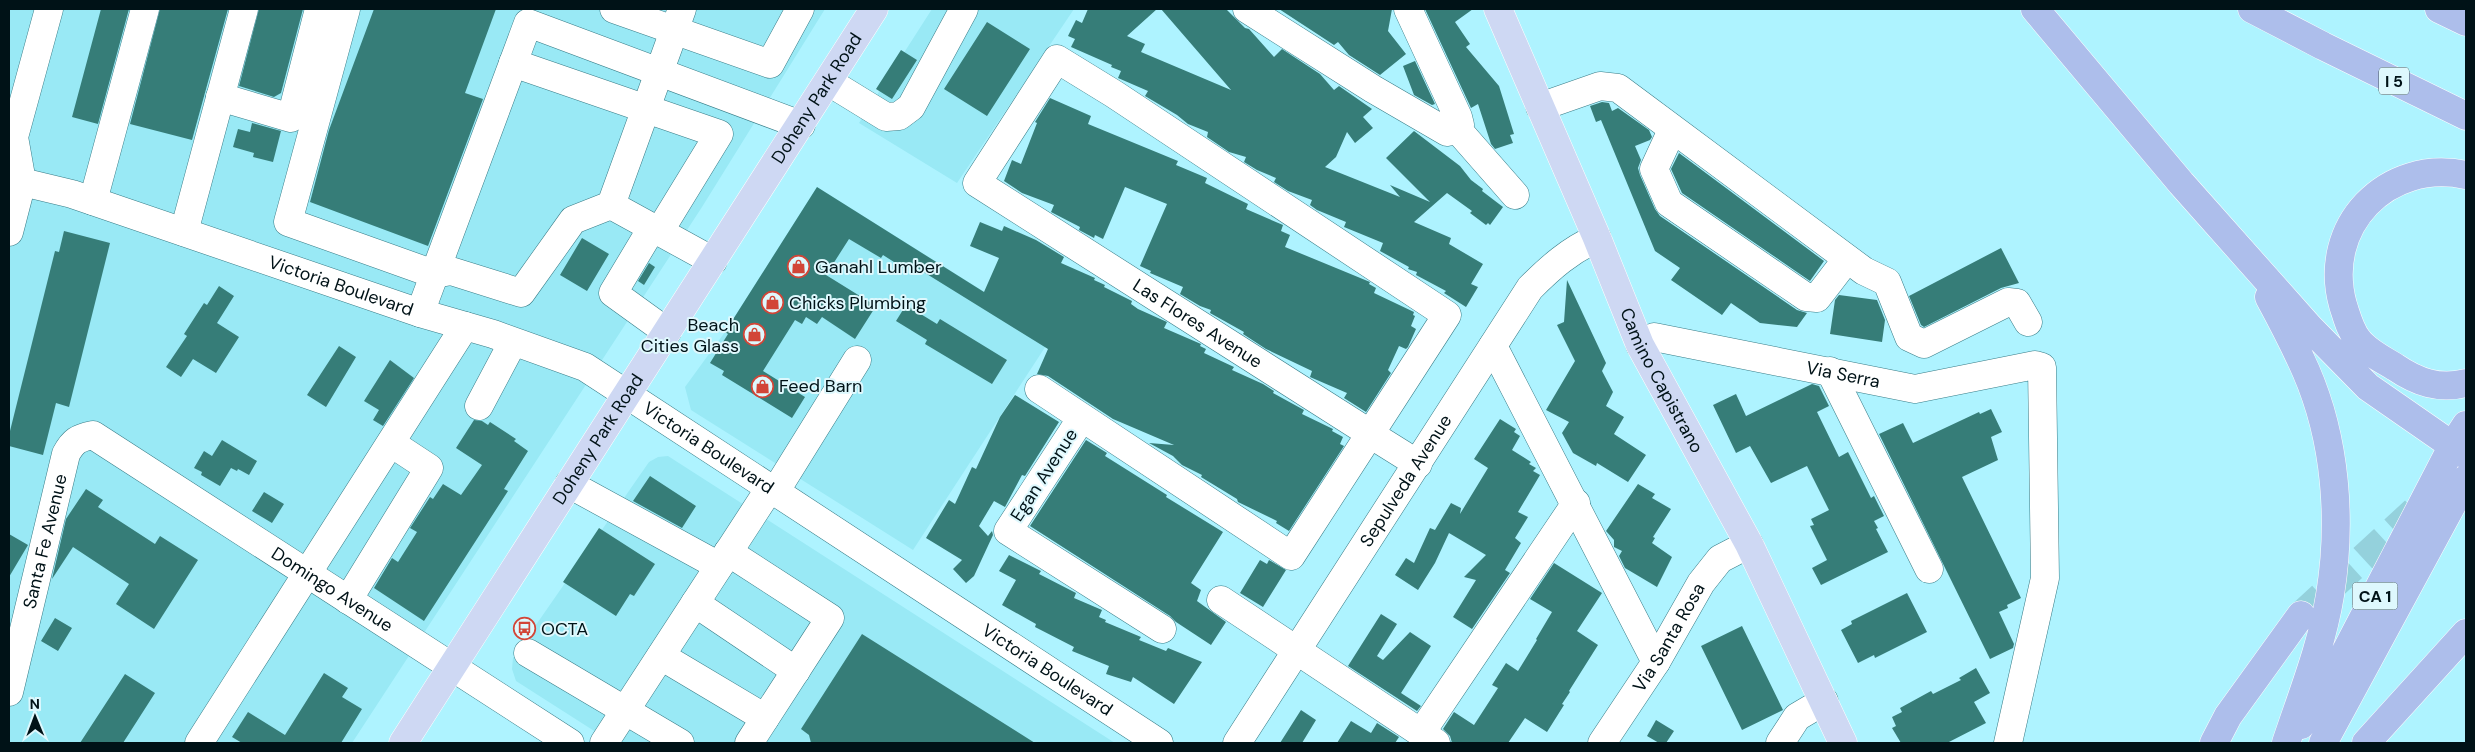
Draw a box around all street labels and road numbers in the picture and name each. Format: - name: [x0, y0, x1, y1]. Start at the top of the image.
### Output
- street label: Doheny Park Road: [766, 28, 868, 168]
- road number: I 5: [2379, 68, 2409, 94]
- street label: Victoria Boulevard: [265, 250, 417, 322]
- street label: Las Flores Avenue: [1128, 273, 1267, 374]
- street label: Camino Capistrano: [1614, 304, 1709, 457]
- street label: Via Serra: [1804, 356, 1882, 394]
- street label: Doheny Park Road: [547, 369, 649, 509]
- street label: Victoria Boulevard: [638, 396, 779, 500]
- street label: Sepulveda Avenue: [1354, 410, 1457, 551]
- street label: Egan Avenue: [1005, 424, 1083, 526]
- street label: Santa Fe Avenue: [17, 471, 73, 611]
- street label: Domingo Avenue: [267, 541, 398, 638]
- street label: Via Santa Rosa: [1627, 579, 1711, 697]
- road number: CA 1: [2352, 582, 2398, 610]
- street label: Victoria Boulevard: [977, 618, 1117, 721]

